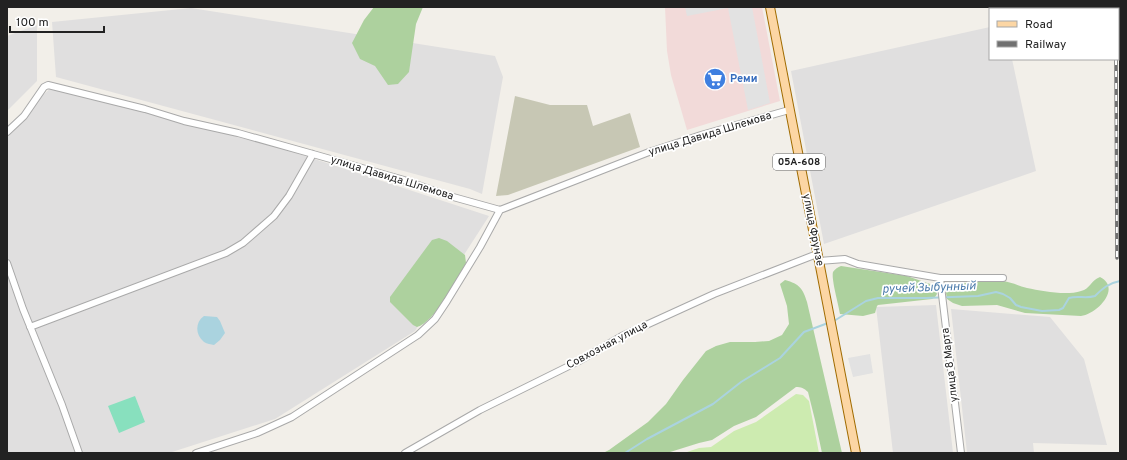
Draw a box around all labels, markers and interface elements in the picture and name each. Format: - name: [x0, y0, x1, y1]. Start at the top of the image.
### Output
- scale bar: [10, 8, 104, 34]
- legend: [989, 8, 1119, 60]
- text: 100 m: [16, 15, 49, 31]
- text: Road: [1025, 17, 1053, 33]
- text: Railway: [1025, 37, 1066, 53]
- supermarket icon: Реми: [702, 66, 728, 92]
- place label: Реми: [730, 72, 757, 86]
- street label: улица Давида Шлемова: [647, 109, 773, 159]
- street label: улица Давида Шлемова: [329, 153, 455, 203]
- road number: 05А-608: [773, 154, 825, 170]
- street label: улица Фрунзе: [799, 193, 827, 267]
- water label: ручей Зыбунный: [882, 278, 977, 298]
- street label: Совхозная улица: [564, 318, 650, 372]
- street label: улица 8 Марта: [938, 327, 962, 403]

